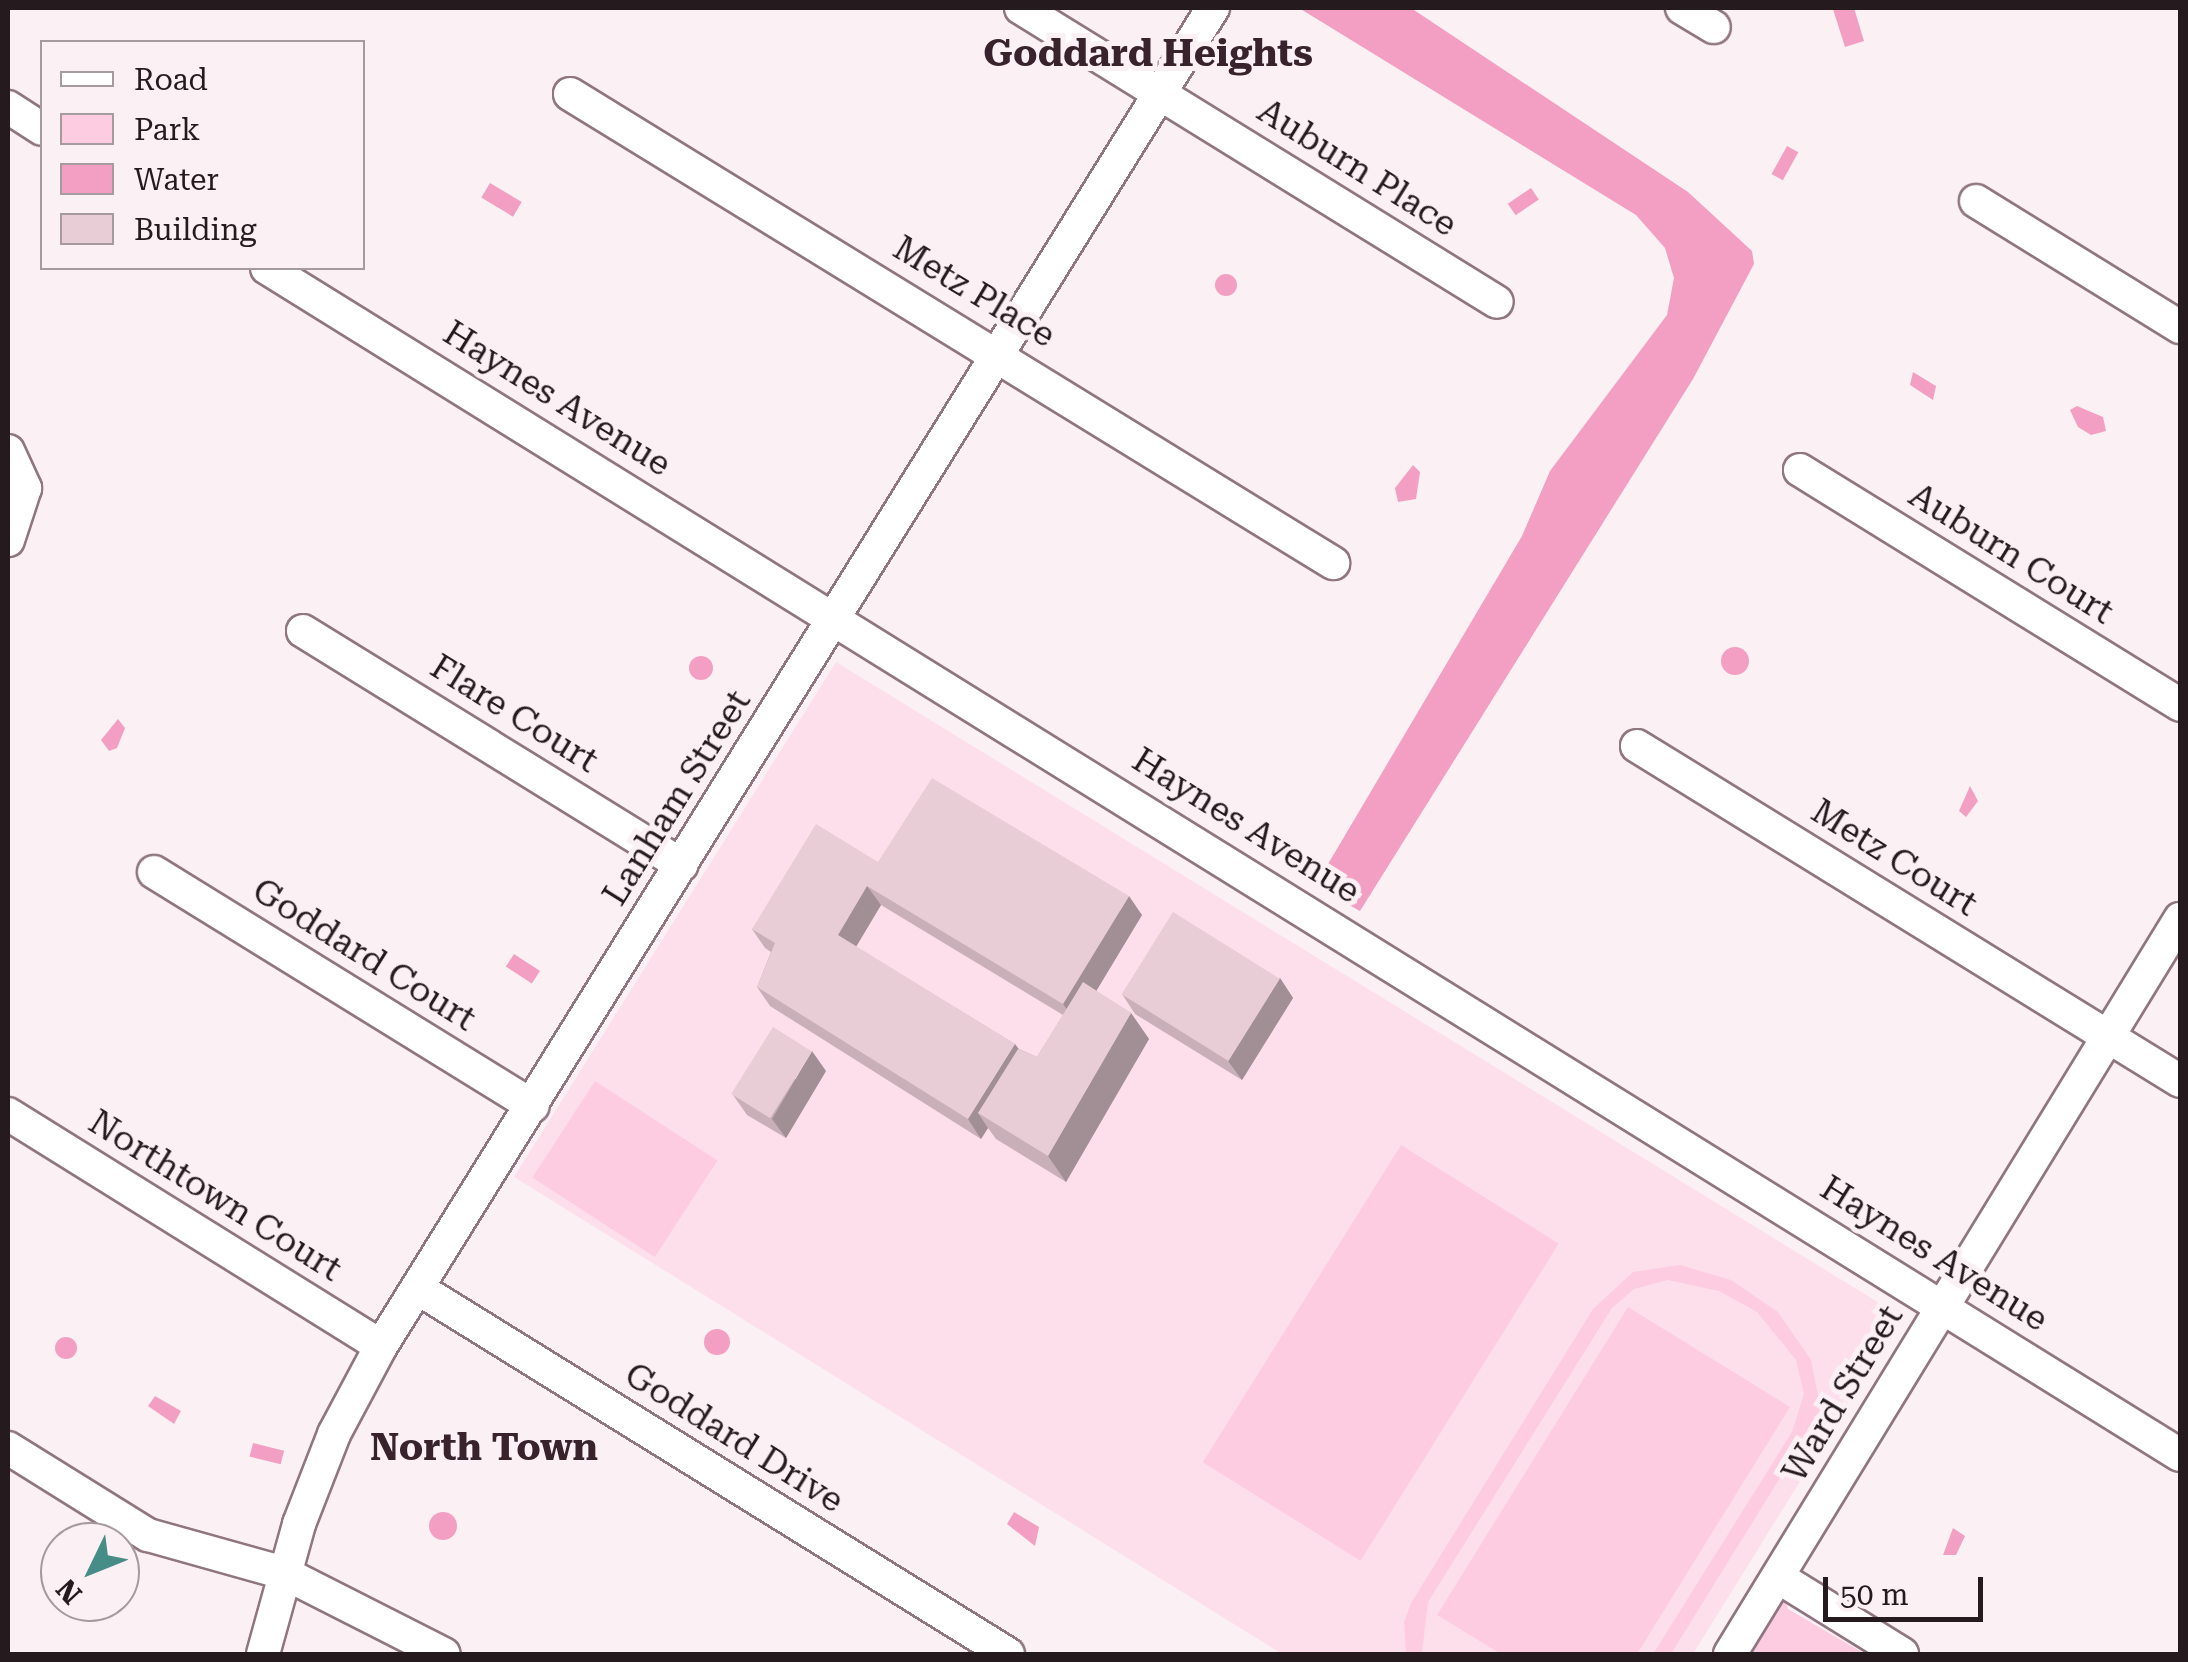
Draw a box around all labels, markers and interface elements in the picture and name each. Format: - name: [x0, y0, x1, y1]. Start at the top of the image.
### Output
- district label: Goddard Heights: [983, 31, 1313, 77]
- legend: [40, 40, 365, 270]
- text: Road: [134, 62, 208, 97]
- street label: Auburn Place: [1250, 90, 1464, 246]
- text: Park: [134, 112, 200, 147]
- text: Water: [134, 162, 219, 197]
- text: Building: [134, 212, 257, 247]
- street label: Metz Place: [885, 227, 1063, 357]
- street label: Haynes Avenue: [435, 312, 679, 486]
- street label: Auburn Court: [1901, 475, 2121, 633]
- street label: Flare Court: [423, 646, 605, 782]
- street label: Lanham Street: [594, 683, 760, 913]
- street label: Haynes Avenue: [1124, 739, 1368, 913]
- street label: Metz Court: [1803, 791, 1985, 925]
- street label: Goddard Court: [245, 870, 483, 1040]
- street label: Northtown Court: [81, 1101, 349, 1291]
- street label: Haynes Avenue: [1812, 1167, 2056, 1341]
- street label: Ward Street: [1774, 1298, 1912, 1490]
- street label: Goddard Drive: [617, 1354, 851, 1522]
- district label: North Town: [370, 1425, 598, 1471]
- north arrow: [40, 1522, 140, 1622]
- scale bar: [1828, 1557, 1988, 1619]
- text: N: [50, 1572, 89, 1611]
- text: 50 m: [1840, 1577, 1909, 1612]

